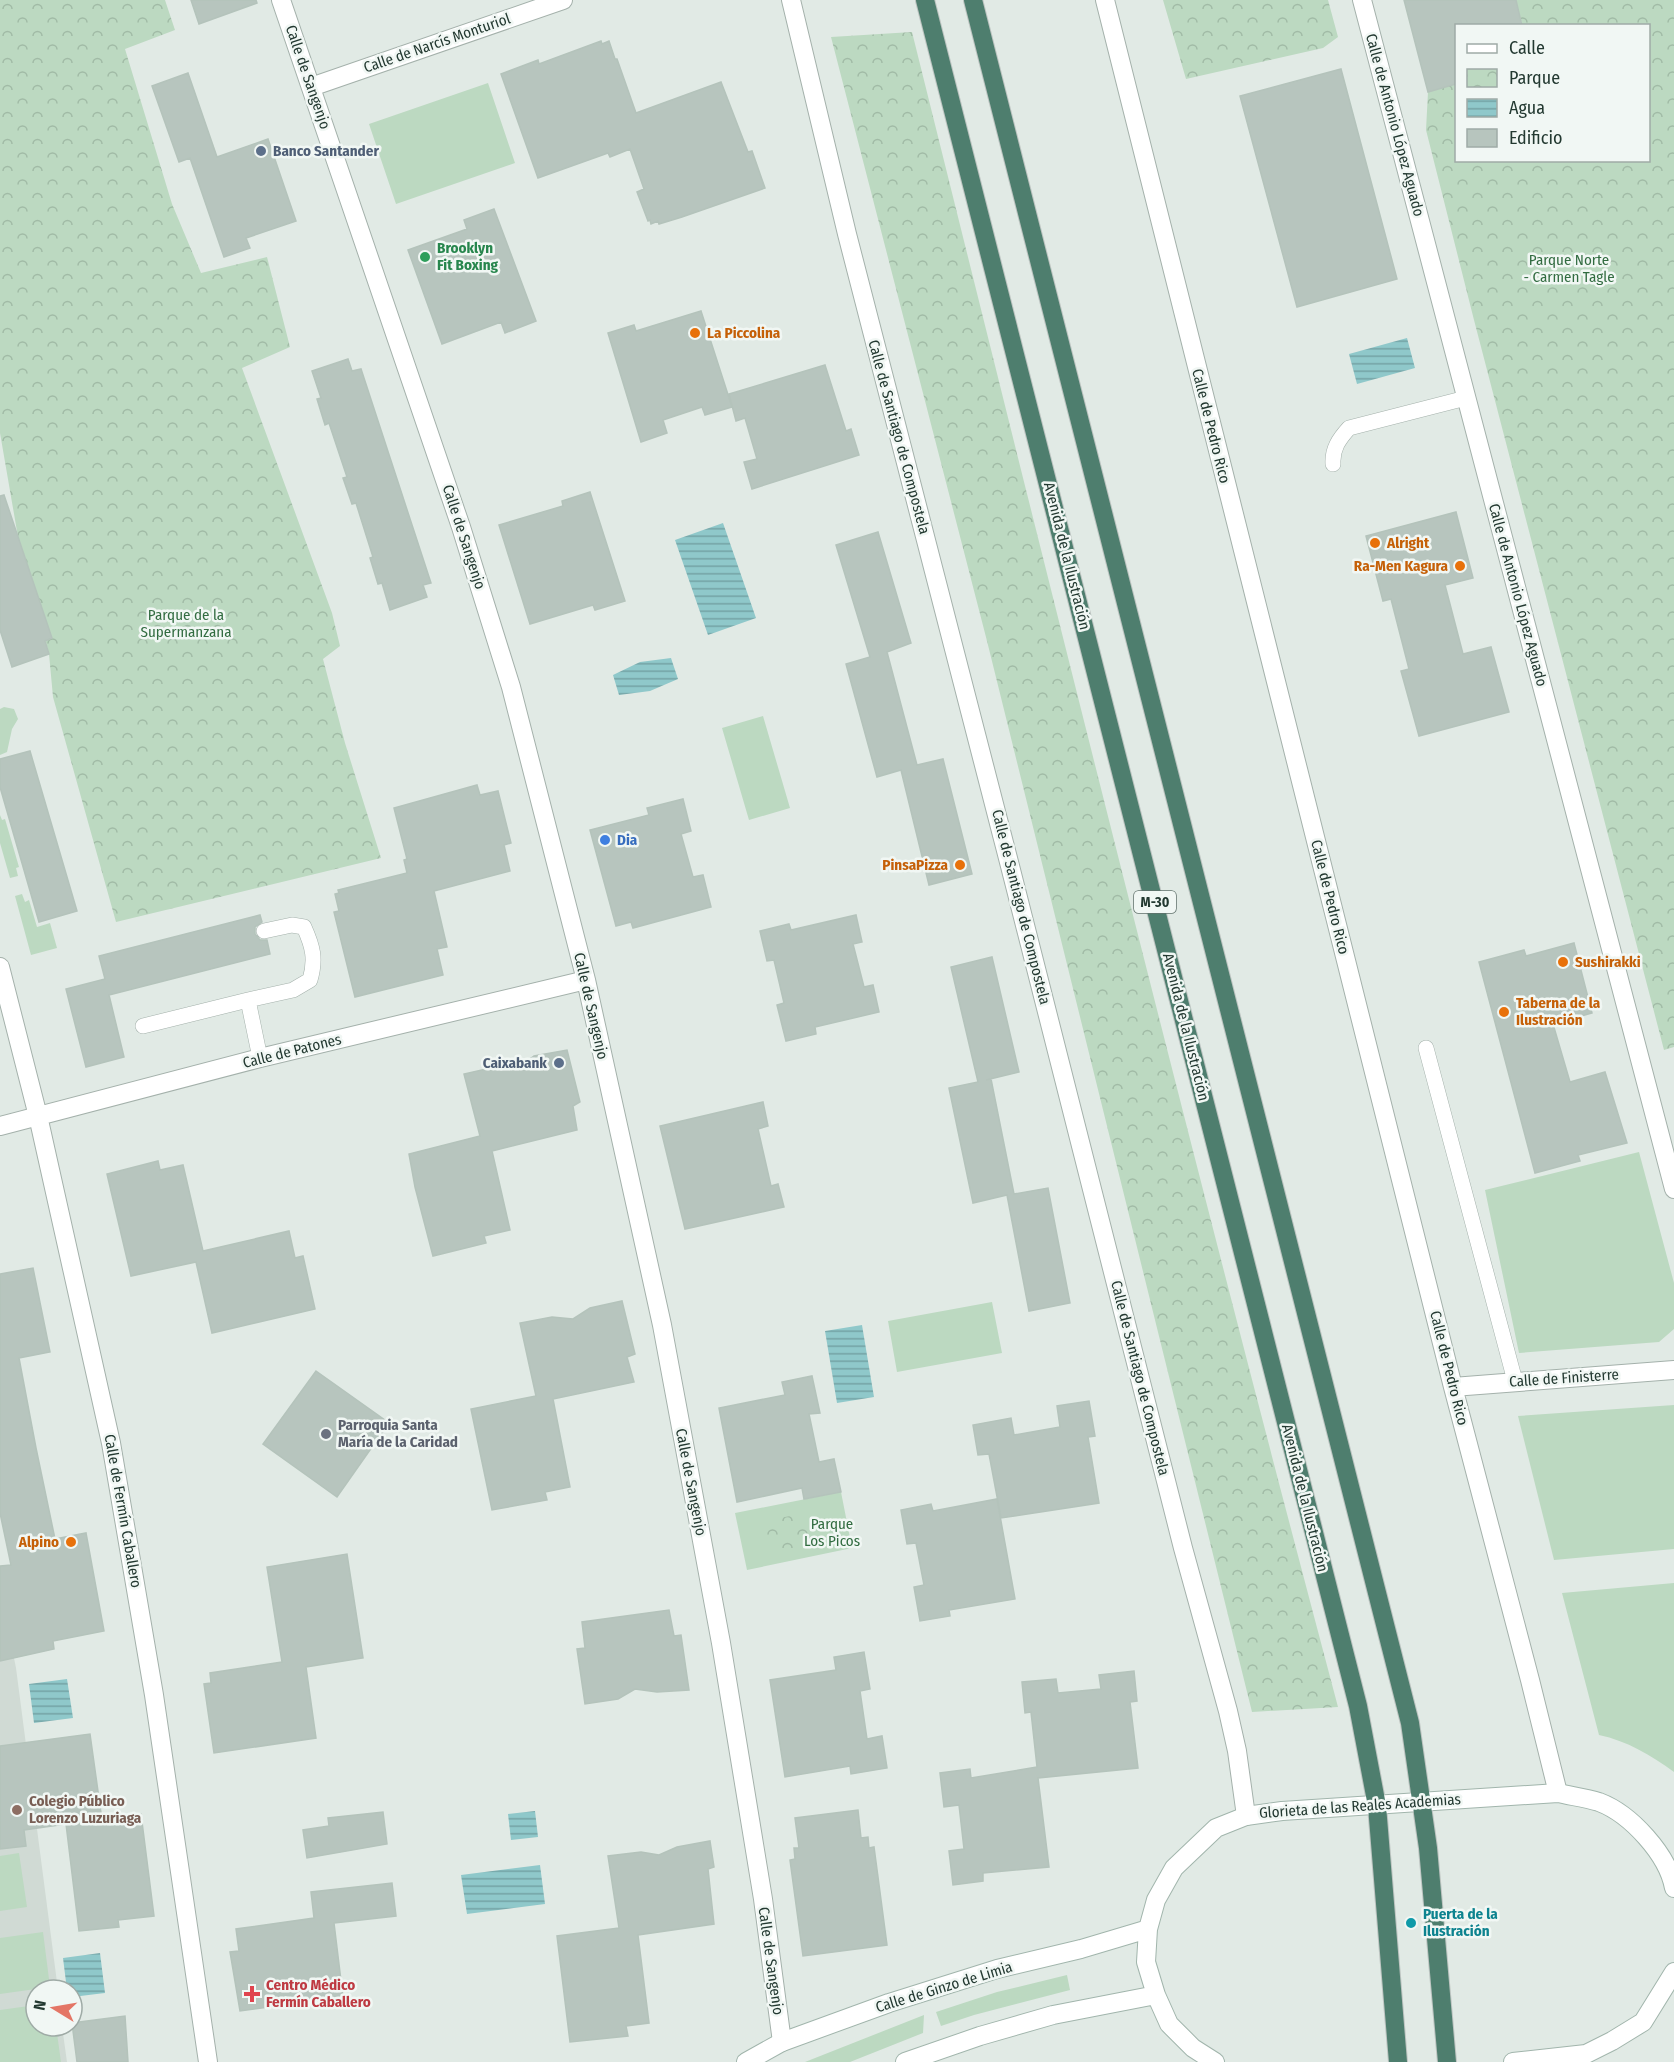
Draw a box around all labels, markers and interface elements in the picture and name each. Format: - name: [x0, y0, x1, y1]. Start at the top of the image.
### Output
- street label: Calle de Narcís Monturiol: [361, 9, 513, 77]
- street label: Calle de Sangenjo: [282, 23, 334, 132]
- legend: [1455, 24, 1650, 162]
- street label: Calle de Antonio López Aguado: [1362, 32, 1428, 219]
- text: Calle: [1509, 37, 1545, 59]
- text: Parque: [1509, 67, 1560, 89]
- text: Agua: [1509, 97, 1545, 119]
- text: Edificio: [1509, 127, 1562, 149]
- place label: Banco Santander: [273, 142, 379, 160]
- marker: Banco Santander: [254, 144, 268, 158]
- place label: Brooklyn Fit Boxing: [437, 239, 499, 274]
- marker: Brooklyn Fit Boxing: [418, 250, 432, 264]
- park label: Parque Norte - Carmen Tagle: [1523, 251, 1615, 286]
- place label: La Piccolina: [707, 324, 781, 342]
- marker: La Piccolina: [688, 326, 702, 340]
- street label: Calle de Santiago de Compostela: [864, 338, 934, 536]
- street label: Calle de Pedro Rico: [1188, 367, 1234, 485]
- street label: Avenida de la Ilustración: [1040, 480, 1094, 632]
- street label: Calle de Sangenjo: [439, 482, 489, 592]
- street label: Calle de Antonio López Aguado: [1485, 502, 1551, 689]
- place label: Alright: [1386, 534, 1430, 552]
- marker: Alright: [1368, 536, 1382, 550]
- place label: Ra-Men Kagura: [1354, 557, 1449, 575]
- marker: Ra-Men Kagura: [1453, 559, 1467, 573]
- park label: Parque de la Supermanzana: [140, 606, 232, 641]
- street label: Calle de Santiago de Compostela: [988, 808, 1054, 1006]
- place label: Dia: [617, 831, 638, 849]
- marker: Dia: [598, 833, 612, 847]
- street label: Calle de Pedro Rico: [1307, 838, 1353, 956]
- place label: PinsaPizza: [882, 856, 949, 874]
- marker: PinsaPizza: [953, 858, 967, 872]
- road number: M-30: [1134, 891, 1176, 913]
- street label: Calle de Sangenjo: [570, 951, 612, 1061]
- street label: Avenida de la Ilustración: [1159, 951, 1213, 1103]
- place label: Sushirakki: [1575, 953, 1641, 971]
- marker: Sushirakki: [1556, 955, 1570, 969]
- place label: Taberna de la Ilustración: [1516, 994, 1601, 1029]
- marker: Taberna de la Ilustración: [1497, 1005, 1511, 1019]
- street label: Calle de Patones: [241, 1030, 343, 1072]
- place label: Caixabank: [483, 1054, 547, 1072]
- marker: Caixabank: [552, 1056, 566, 1070]
- street label: Calle de Santiago de Compostela: [1107, 1279, 1173, 1477]
- street label: Calle de Pedro Rico: [1426, 1309, 1472, 1427]
- street label: Calle de Finisterre: [1509, 1365, 1619, 1391]
- place label: Parroquia Santa María de la Caridad: [338, 1416, 458, 1451]
- street label: Avenida de la Ilustración: [1278, 1422, 1332, 1574]
- marker: Parroquia Santa María de la Caridad: [319, 1427, 333, 1441]
- street label: Calle de Sangenjo: [672, 1427, 710, 1537]
- street label: Calle de Fermín Caballero: [101, 1433, 145, 1589]
- park label: Parque Los Picos: [804, 1515, 860, 1550]
- place label: Alpino: [18, 1533, 59, 1551]
- marker: Alpino: [64, 1535, 78, 1549]
- street label: Glorieta de las Reales Academias: [1259, 1790, 1461, 1822]
- place label: Colegio Público Lorenzo Luzuriaga: [29, 1792, 142, 1827]
- marker: Colegio Público Lorenzo Luzuriaga: [10, 1803, 24, 1817]
- place label: Puerta de la Ilustración: [1423, 1905, 1498, 1940]
- street label: Calle de Sangenjo: [755, 1906, 788, 2016]
- marker: Puerta de la Ilustración: [1404, 1916, 1418, 1930]
- street label: Calle de Ginzo de Limia: [873, 1958, 1015, 2016]
- place label: Centro Médico Fermín Caballero: [266, 1976, 371, 2011]
- north arrow: [24, 1978, 84, 2038]
- marker: Centro Médico Fermín Caballero: [243, 1985, 261, 2003]
- text: N: [30, 1999, 50, 2012]

